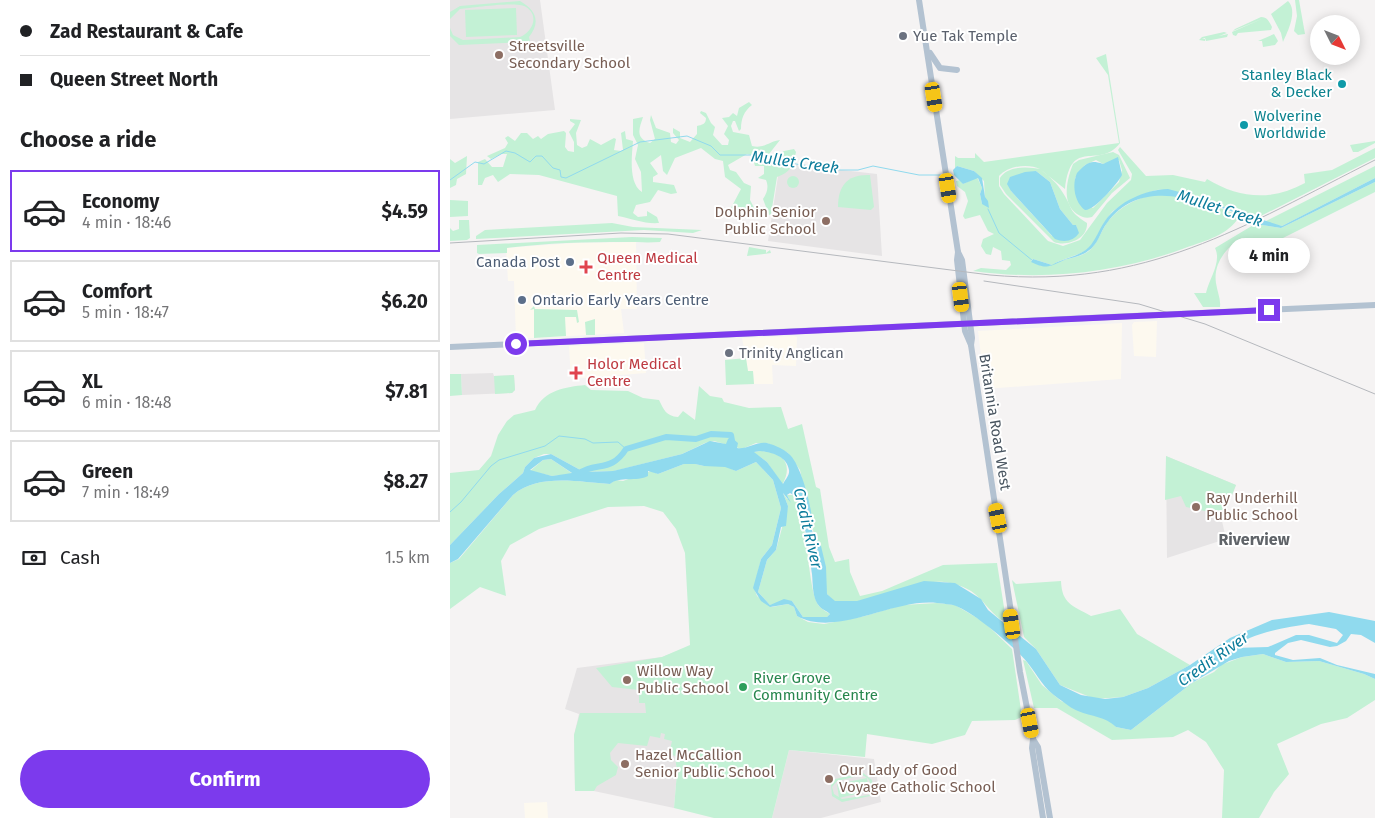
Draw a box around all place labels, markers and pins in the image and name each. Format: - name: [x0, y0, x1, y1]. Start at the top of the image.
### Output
- place label: Yue Tak Temple: [913, 27, 1018, 45]
- marker: Yue Tak Temple: [897, 30, 909, 42]
- place label: Streetsville Secondary School: [509, 37, 631, 72]
- marker: Streetsville Secondary School: [493, 49, 505, 61]
- place label: Stanley Black & Decker: [1241, 66, 1332, 101]
- marker: Stanley Black & Decker: [1336, 78, 1348, 90]
- place label: Wolverine Worldwide: [1254, 107, 1326, 142]
- marker: Wolverine Worldwide: [1238, 119, 1250, 131]
- place label: Dolphin Senior Public School: [715, 203, 817, 238]
- marker: Dolphin Senior Public School: [820, 215, 832, 227]
- place label: Queen Medical Centre: [597, 249, 698, 284]
- place label: Canada Post: [476, 253, 561, 271]
- marker: Canada Post: [564, 256, 576, 268]
- marker: Queen Medical Centre: [579, 260, 593, 274]
- place label: Ontario Early Years Centre: [532, 291, 709, 309]
- marker: Ontario Early Years Centre: [516, 294, 528, 306]
- place label: Trinity Anglican: [739, 344, 844, 362]
- marker: Trinity Anglican: [723, 347, 735, 359]
- place label: Holor Medical Centre: [587, 355, 682, 390]
- marker: Holor Medical Centre: [569, 366, 583, 380]
- place label: Ray Underhill Public School: [1206, 489, 1298, 524]
- marker: Ray Underhill Public School: [1190, 501, 1202, 513]
- place label: Willow Way Public School: [637, 662, 729, 697]
- place label: River Grove Community Centre: [753, 669, 878, 704]
- marker: Willow Way Public School: [621, 674, 633, 686]
- marker: River Grove Community Centre: [737, 681, 749, 693]
- place label: Hazel McCallion Senior Public School: [635, 746, 775, 781]
- marker: Hazel McCallion Senior Public School: [619, 758, 631, 770]
- place label: Our Lady of Good Voyage Catholic School: [839, 761, 996, 796]
- marker: Our Lady of Good Voyage Catholic School: [823, 773, 835, 785]

